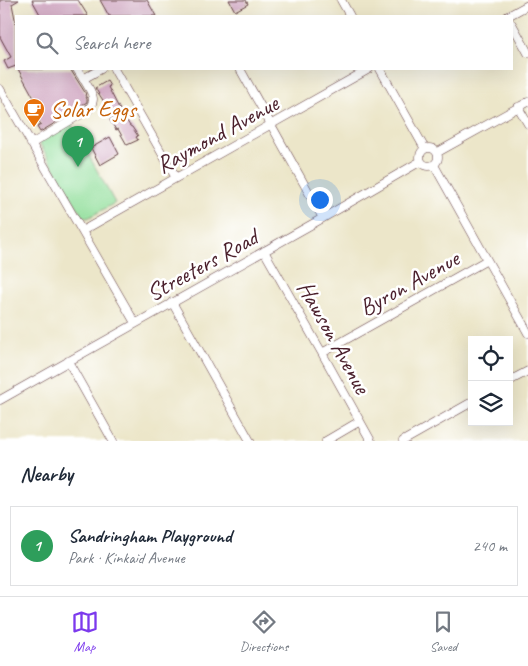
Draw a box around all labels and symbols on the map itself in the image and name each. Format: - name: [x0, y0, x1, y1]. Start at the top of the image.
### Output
- street label: Raymond Avenue: [151, 87, 285, 180]
- place label: Solar Eggs: [50, 94, 138, 124]
- cafe icon: Solar Eggs: [22, 97, 46, 128]
- pin: 1: [62, 126, 94, 167]
- your location: [307, 187, 333, 213]
- street label: Streeters Road: [141, 220, 266, 308]
- street label: Byron Avenue: [354, 242, 466, 323]
- street label: Hawson Avenue: [291, 275, 378, 401]

